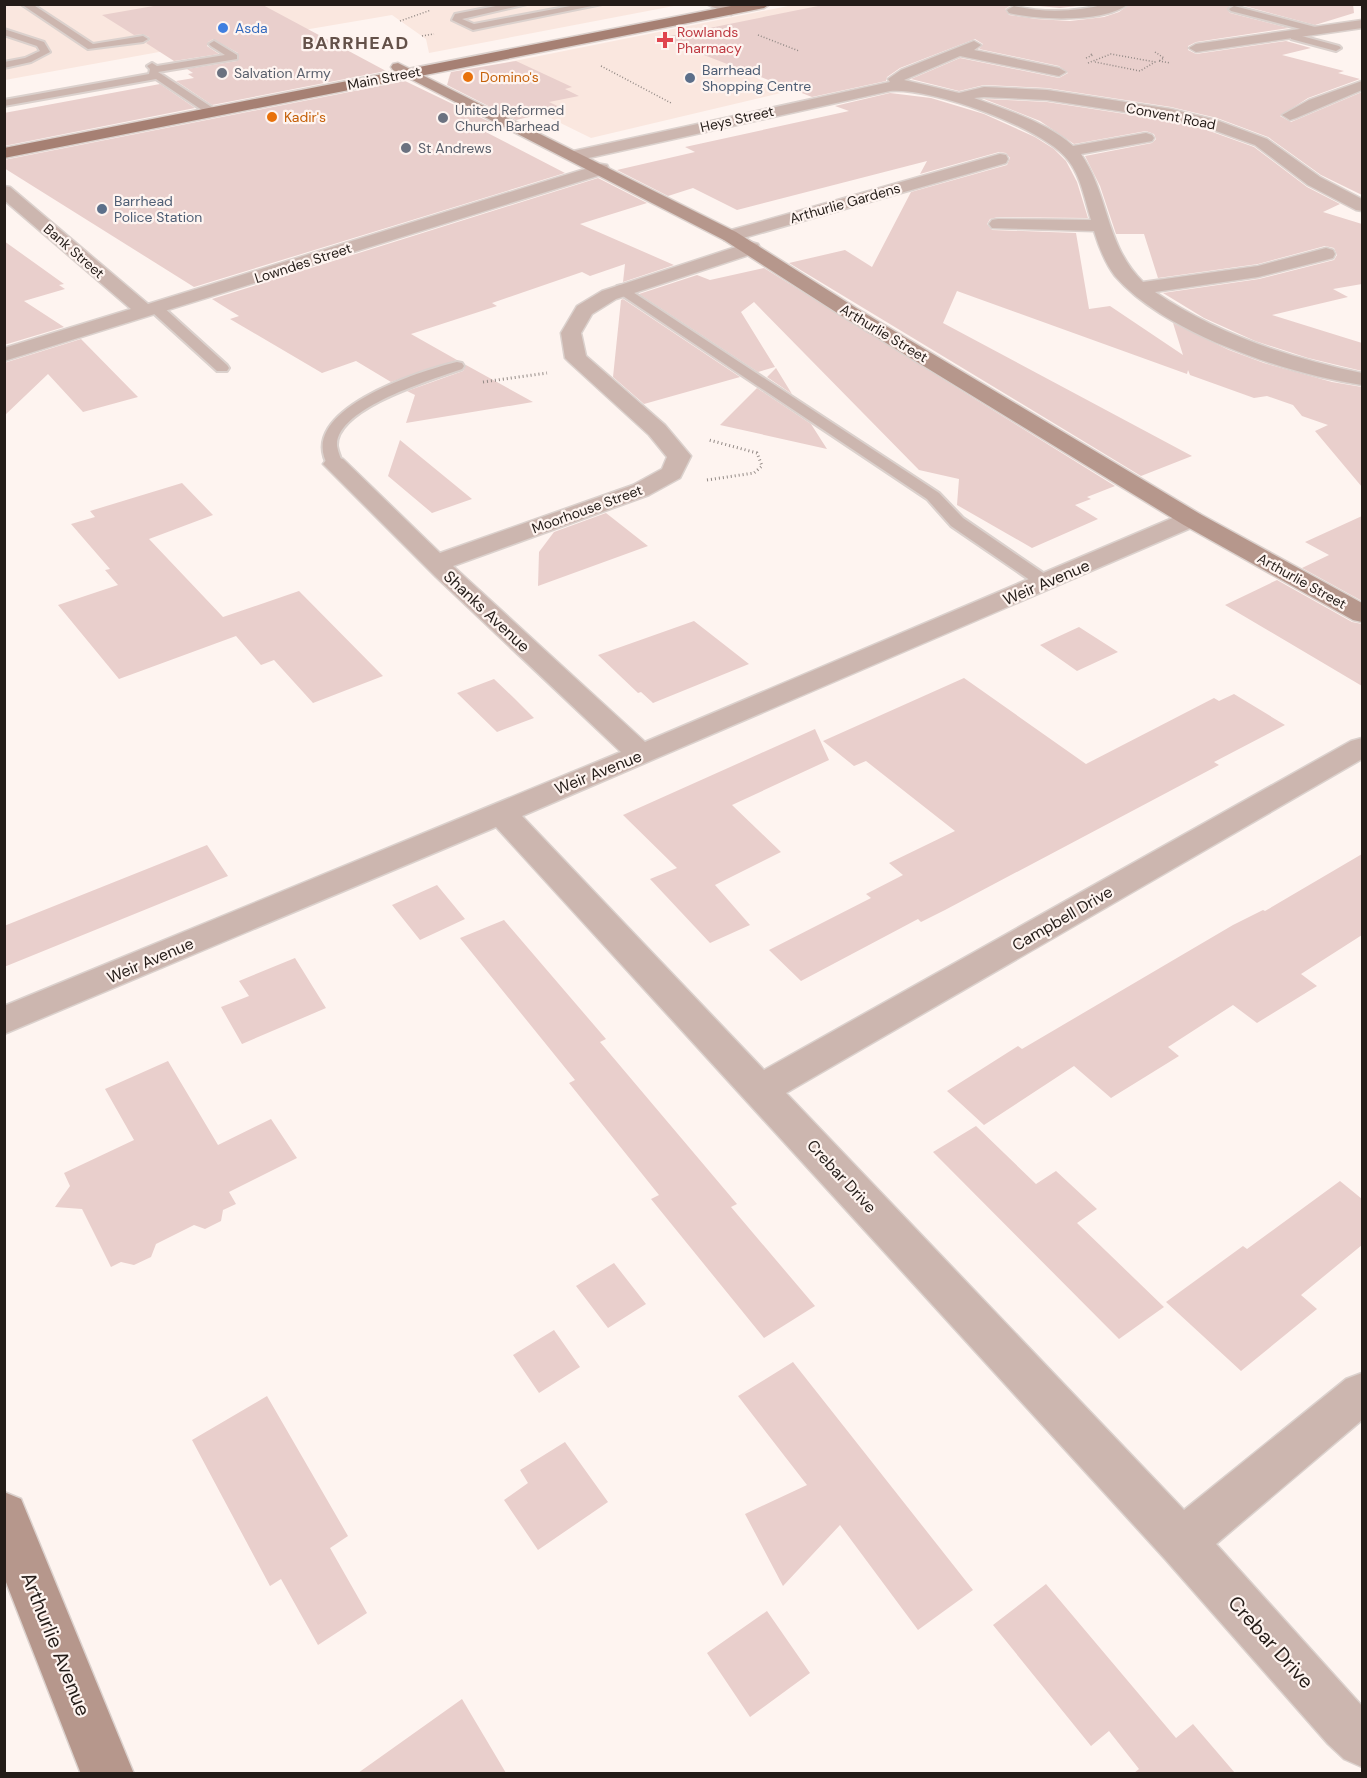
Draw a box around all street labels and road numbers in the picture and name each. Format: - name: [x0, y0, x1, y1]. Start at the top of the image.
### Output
- street label: Main Street: [346, 62, 422, 94]
- street label: Convent Road: [1125, 98, 1217, 134]
- street label: Heys Street: [698, 102, 776, 136]
- street label: Arthurlie Gardens: [788, 179, 902, 227]
- street label: Bank Street: [40, 220, 108, 282]
- street label: Lowndes Street: [252, 239, 354, 287]
- street label: Arthurlie Street: [837, 300, 931, 366]
- street label: Moorhouse Street: [529, 481, 645, 537]
- street label: Arthurlie Street: [1254, 549, 1350, 613]
- street label: Weir Avenue: [1000, 555, 1093, 610]
- street label: Shanks Avenue: [439, 566, 534, 657]
- street label: Weir Avenue: [552, 745, 645, 799]
- street label: Campbell Drive: [1008, 881, 1116, 956]
- street label: Weir Avenue: [104, 933, 197, 988]
- street label: Crebar Drive: [802, 1135, 881, 1217]
- street label: Arthurlie Avenue: [15, 1568, 97, 1720]
- street label: Crebar Drive: [1222, 1590, 1320, 1694]

